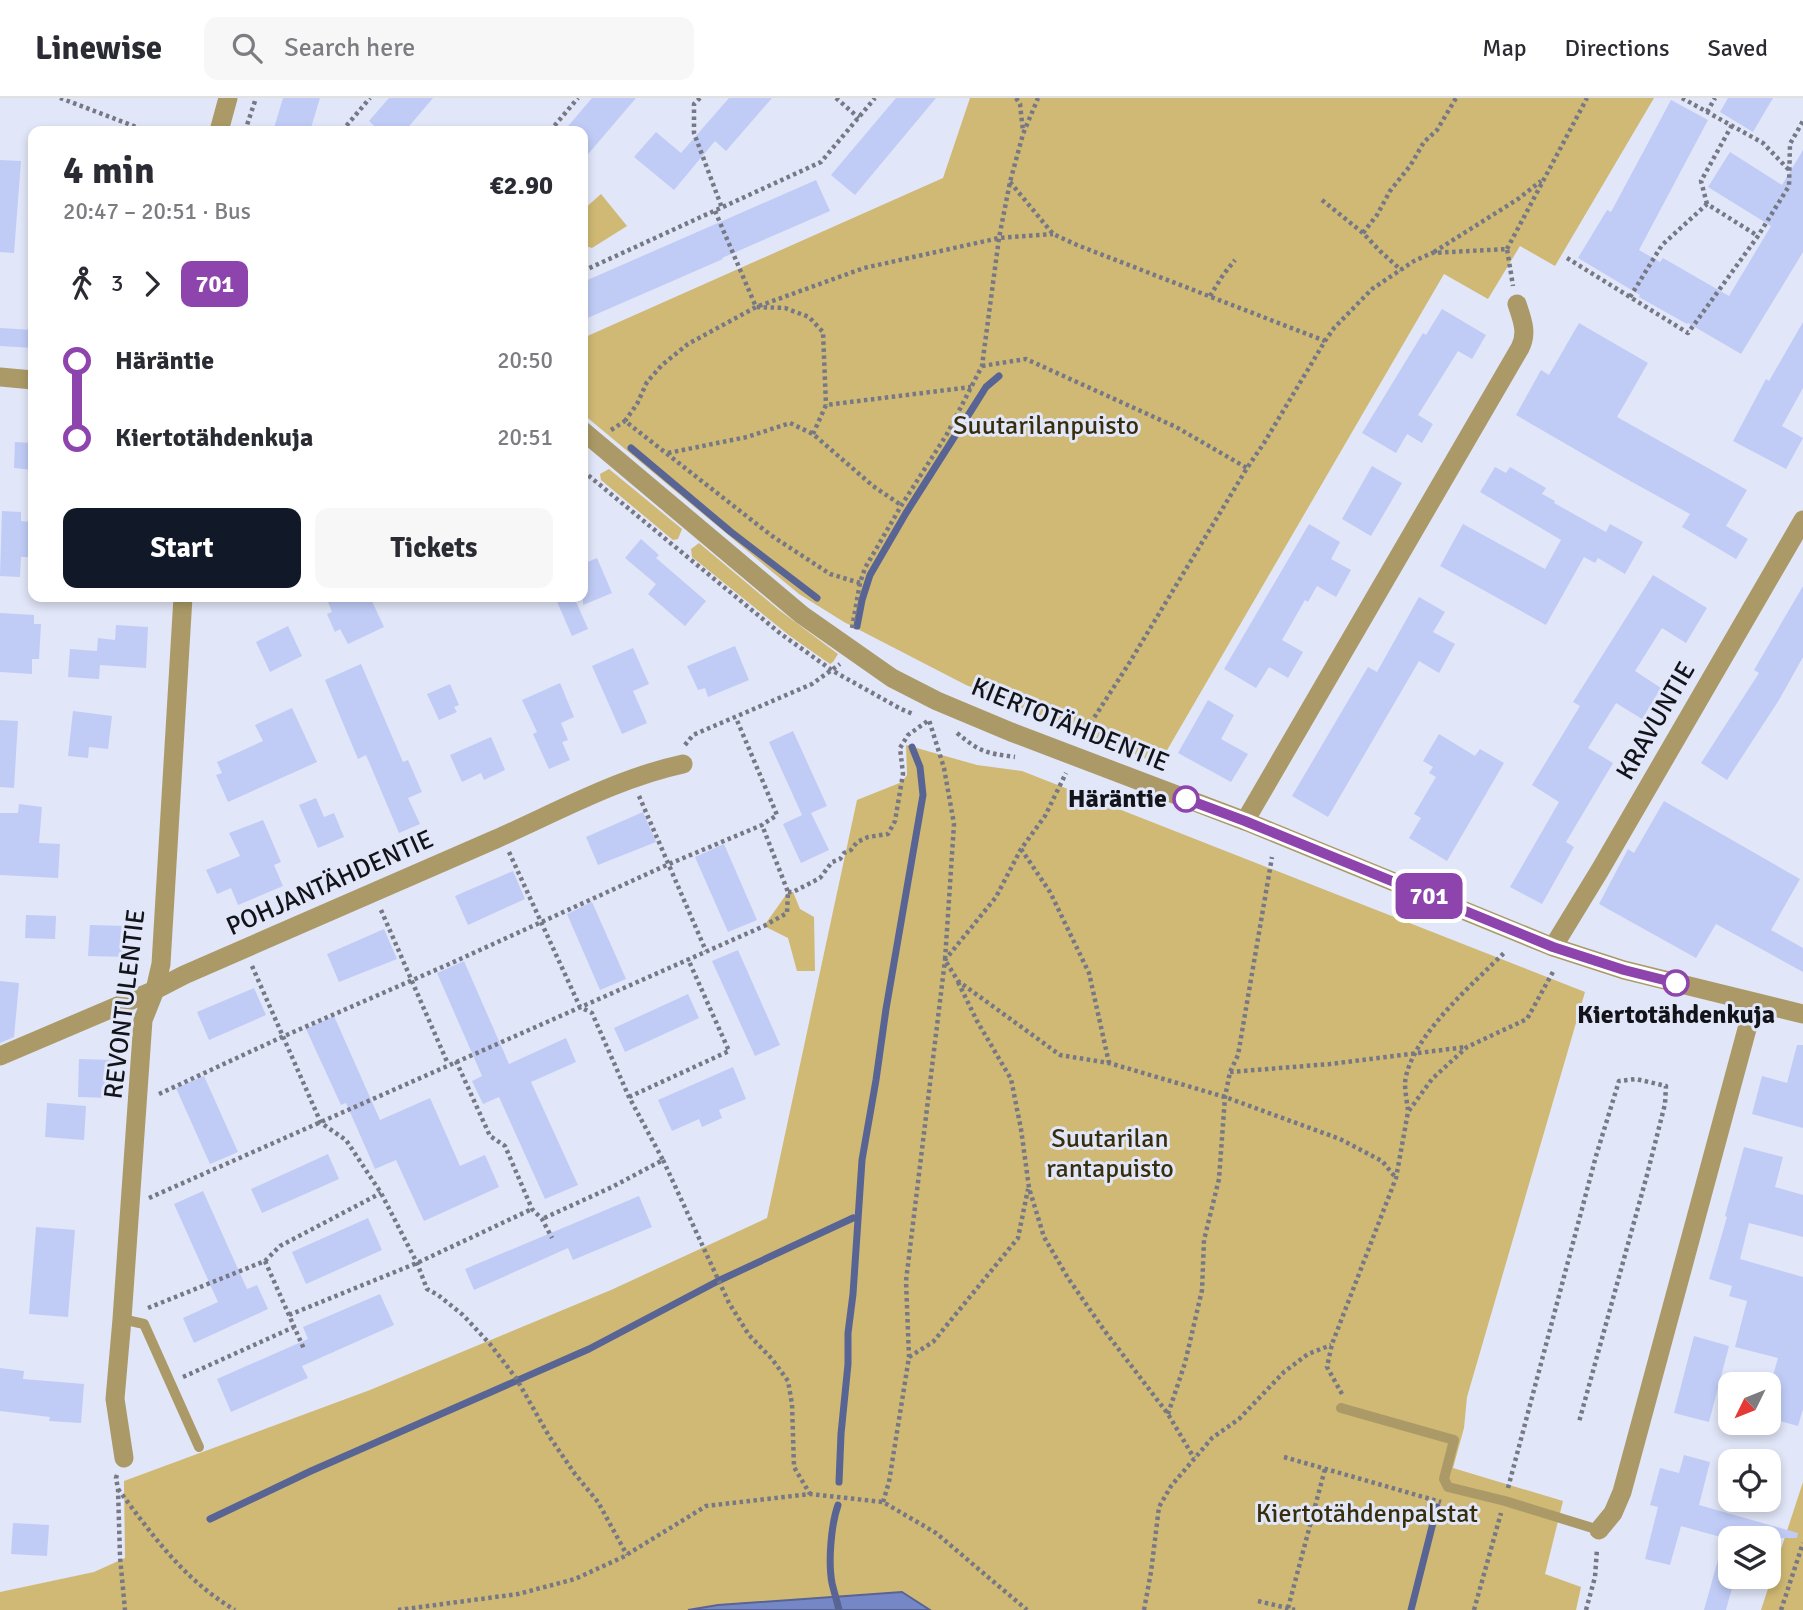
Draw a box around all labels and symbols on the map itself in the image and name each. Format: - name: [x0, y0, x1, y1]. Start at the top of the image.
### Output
- park label: Suutarilanpuisto: [953, 410, 1139, 442]
- street label: KRAVUNTIE: [1609, 656, 1703, 786]
- street label: KIERTOTÄHDENTIE: [966, 671, 1174, 779]
- place label: Häräntie: [1068, 783, 1167, 815]
- marker: Häräntie: [1173, 786, 1199, 812]
- street label: POHJANTÄHDENTIE: [222, 823, 438, 943]
- line badge: 701: [1389, 873, 1469, 919]
- street label: REVONTULENTIE: [97, 907, 153, 1101]
- marker: Kiertotähdenkuja: [1663, 970, 1689, 996]
- place label: Kiertotähdenkuja: [1577, 999, 1775, 1031]
- park label: Suutarilan rantapuisto: [1046, 1123, 1174, 1185]
- north arrow: [1718, 1372, 1782, 1435]
- park label: Kiertotähdenpalstat: [1256, 1498, 1478, 1530]

